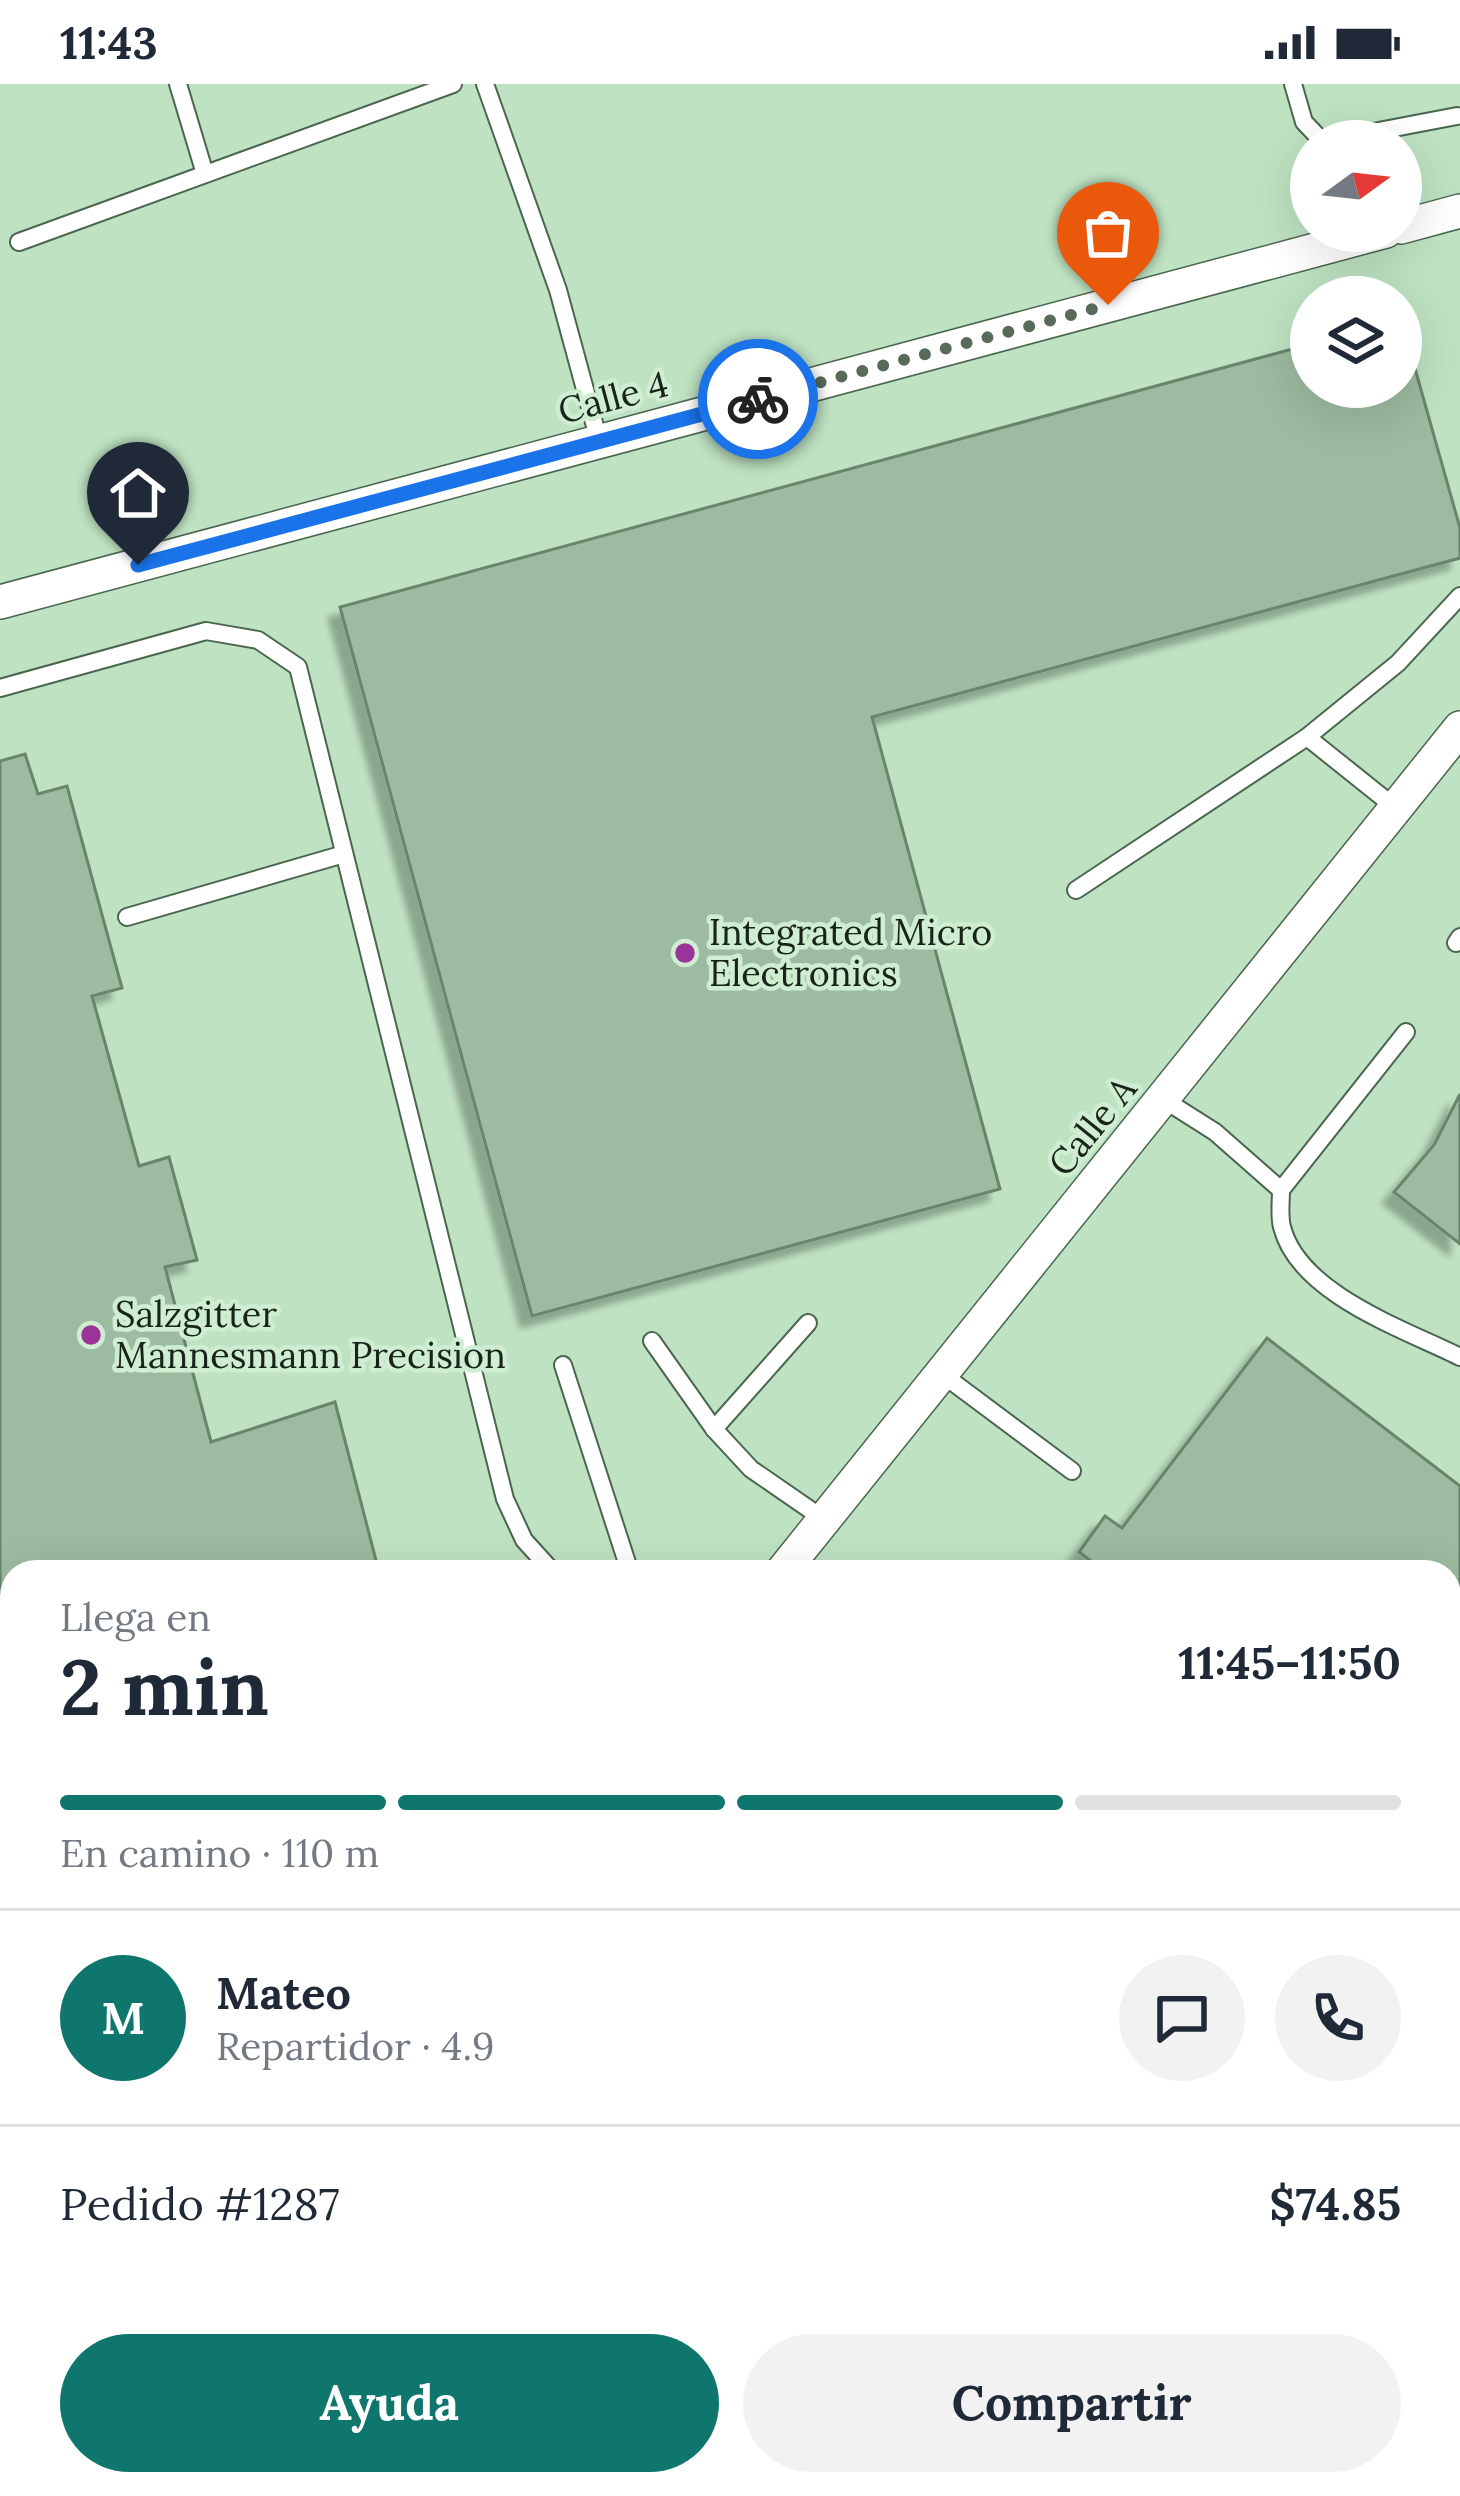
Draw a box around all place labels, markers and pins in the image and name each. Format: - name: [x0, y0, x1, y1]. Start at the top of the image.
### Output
- pin: [1057, 182, 1159, 305]
- pin: [87, 442, 189, 565]
- place label: Integrated Micro Electronics: [709, 909, 992, 996]
- marker: Integrated Micro Electronics: [672, 940, 698, 966]
- place label: Salzgitter Mannesmann Precision: [115, 1291, 506, 1378]
- marker: Salzgitter Mannesmann Precision: [78, 1322, 104, 1348]

